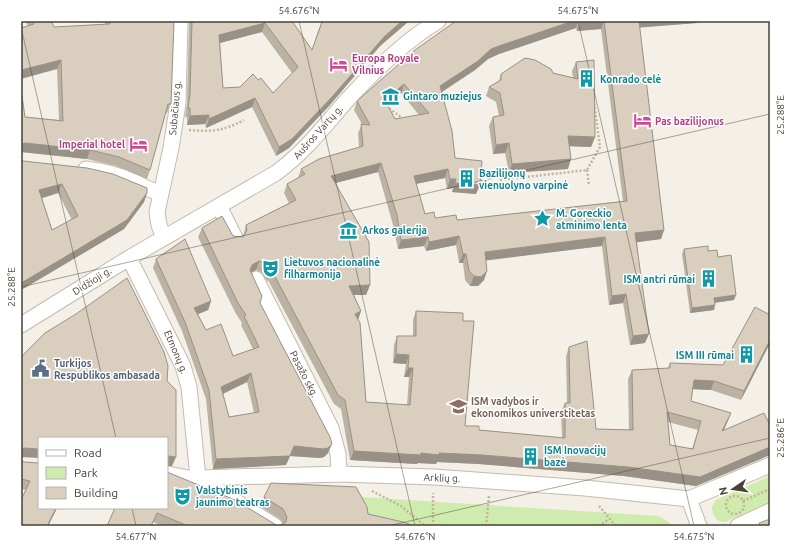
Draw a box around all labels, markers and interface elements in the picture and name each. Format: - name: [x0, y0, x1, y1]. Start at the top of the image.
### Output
- text: 54.676°N: [278, 5, 320, 16]
- text: 54.675°N: [557, 5, 599, 16]
- place label: Europa Royale Vilnius: [352, 53, 420, 76]
- hotel icon: Europa Royale Vilnius: [329, 54, 349, 74]
- building icon: Konrado celė: [577, 69, 597, 89]
- place label: Konrado celė: [600, 74, 662, 85]
- street label: Subačiaus g.: [167, 80, 183, 136]
- museum icon: Gintaro muziejus: [380, 86, 400, 106]
- place label: Gintaro muziejus: [403, 91, 482, 102]
- text: 25.288°E: [775, 95, 786, 135]
- street label: Aušros Vartų g.: [291, 103, 345, 161]
- hotel icon: Pas bazilijonus: [632, 111, 652, 131]
- place label: Pas bazilijonus: [655, 116, 724, 127]
- hotel icon: Imperial hotel: [128, 134, 148, 154]
- place label: Imperial hotel: [59, 139, 125, 150]
- place label: Bazilijonų vienuolyno varpinė: [479, 168, 569, 191]
- building icon: Bazilijonų vienuolyno varpinė: [456, 169, 476, 189]
- place label: M. Goreckio atminimo lenta: [556, 208, 627, 231]
- place icon: M. Goreckio atminimo lenta: [533, 209, 553, 229]
- museum icon: Arkos galerija: [339, 220, 359, 240]
- place label: Arkos galerija: [362, 225, 427, 236]
- place label: Lietuvos nacionalinė filharmonija: [284, 257, 380, 280]
- theatre icon: Lietuvos nacionalinė filharmonija: [261, 258, 281, 278]
- street label: Didžioji g.: [71, 265, 113, 297]
- text: 25.288°E: [6, 267, 17, 307]
- building icon: ISM antri rūmai: [698, 269, 718, 289]
- place label: ISM antri rūmai: [623, 274, 695, 285]
- street label: Etmonų g.: [162, 329, 190, 375]
- building icon: ISM III rūmai: [737, 345, 757, 365]
- street label: Pasažo skg.: [288, 349, 320, 399]
- place label: ISM III rūmai: [676, 350, 734, 361]
- place label: Turkijos Respublikos ambasada: [54, 358, 160, 381]
- public building icon: Turkijos Respublikos ambasada: [31, 359, 51, 379]
- place label: ISM vadybos ir ekonomikos universtitetas: [471, 396, 596, 419]
- school or university icon: ISM vadybos ir ekonomikos universtitetas: [448, 397, 468, 417]
- text: 25.286°E: [775, 418, 786, 458]
- legend: [38, 437, 168, 509]
- place label: ISM Inovacijų bazė: [544, 445, 606, 468]
- text: Road: [74, 446, 102, 459]
- building icon: ISM Inovacijų bazė: [521, 446, 541, 466]
- text: Park: [74, 466, 98, 479]
- north arrow: [713, 469, 753, 509]
- street label: Arklių g.: [424, 472, 460, 484]
- place label: Valstybinis jaunimo teatras: [195, 485, 270, 508]
- text: Building: [74, 486, 118, 499]
- theatre icon: Valstybinis jaunimo teatras: [173, 486, 193, 506]
- text: N: [716, 486, 730, 497]
- text: 54.677°N: [115, 531, 157, 542]
- text: 54.676°N: [394, 531, 436, 542]
- text: 54.675°N: [673, 531, 715, 542]

